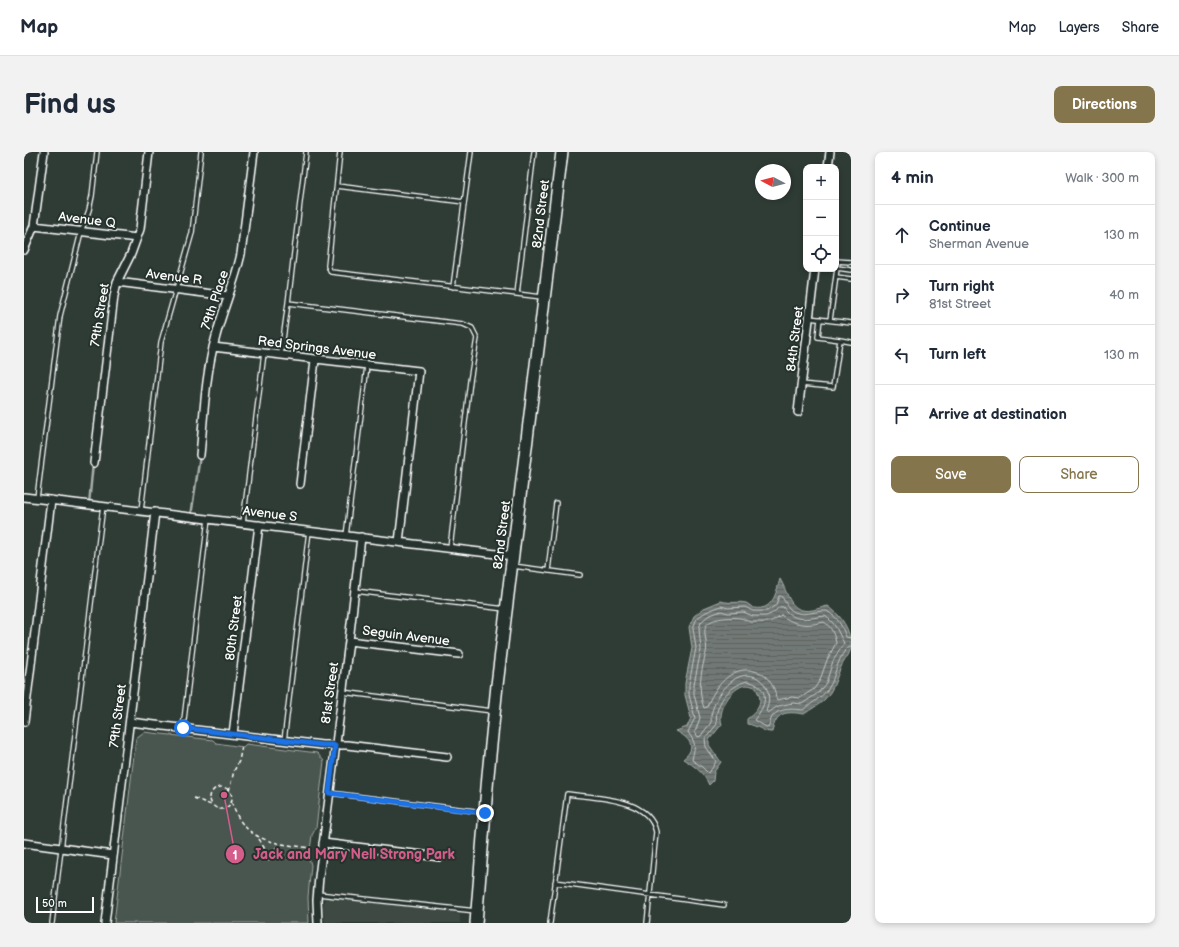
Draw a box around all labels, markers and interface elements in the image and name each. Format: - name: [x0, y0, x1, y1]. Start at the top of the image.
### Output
- text: Map: [20, 16, 58, 39]
- text: Map: [1008, 19, 1036, 36]
- text: Layers: [1058, 19, 1100, 36]
- text: Share: [1122, 19, 1159, 36]
- button: Directions: [1054, 86, 1155, 123]
- text: Find us: [24, 88, 116, 121]
- north arrow: [755, 164, 791, 200]
- map controls: [803, 164, 839, 272]
- button: +: [803, 164, 839, 200]
- text: 4 min: [891, 168, 934, 188]
- text: Walk · 300 m: [1065, 170, 1139, 186]
- street label: 82nd Street: [529, 179, 553, 249]
- button: −: [803, 200, 839, 236]
- street label: Avenue Q: [58, 209, 117, 232]
- text: Continue: [929, 217, 991, 236]
- icon: ahead: [891, 224, 913, 246]
- text: 130 m: [1104, 227, 1139, 243]
- button: locate: [803, 236, 839, 272]
- text: Sherman Avenue: [929, 236, 1029, 252]
- street label: Avenue R: [145, 266, 203, 288]
- street label: 79th Place: [198, 268, 232, 332]
- text: Turn right: [929, 277, 994, 296]
- street label: 79th Street: [87, 282, 113, 348]
- icon: right: [891, 284, 913, 306]
- text: 40 m: [1109, 287, 1139, 303]
- text: 81st Street: [929, 296, 991, 312]
- street label: 84th Street: [783, 305, 807, 373]
- street label: Red Springs Avenue: [257, 333, 377, 363]
- icon: left: [891, 344, 913, 366]
- text: Turn left: [929, 345, 986, 364]
- text: 130 m: [1104, 347, 1139, 363]
- icon: arrive: [891, 404, 913, 426]
- text: Arrive at destination: [929, 405, 1067, 424]
- button: Save: [891, 456, 1011, 493]
- button: Share: [1019, 456, 1139, 493]
- street label: 82nd Street: [490, 500, 514, 570]
- street label: Avenue S: [242, 503, 298, 525]
- street label: 80th Street: [222, 595, 246, 661]
- street label: Seguin Avenue: [361, 623, 451, 649]
- street label: 81st Street: [318, 661, 342, 725]
- street label: 79th Street: [106, 683, 130, 749]
- route start: [174, 719, 192, 737]
- route end: [476, 804, 494, 822]
- callout: Jack and Mary Nell Strong Park: [225, 841, 463, 867]
- text: Jack and Mary Nell Strong Park: [253, 846, 456, 863]
- text: 1: [232, 848, 238, 863]
- scale bar: [36, 895, 94, 914]
- text: 50 m: [42, 897, 67, 910]

